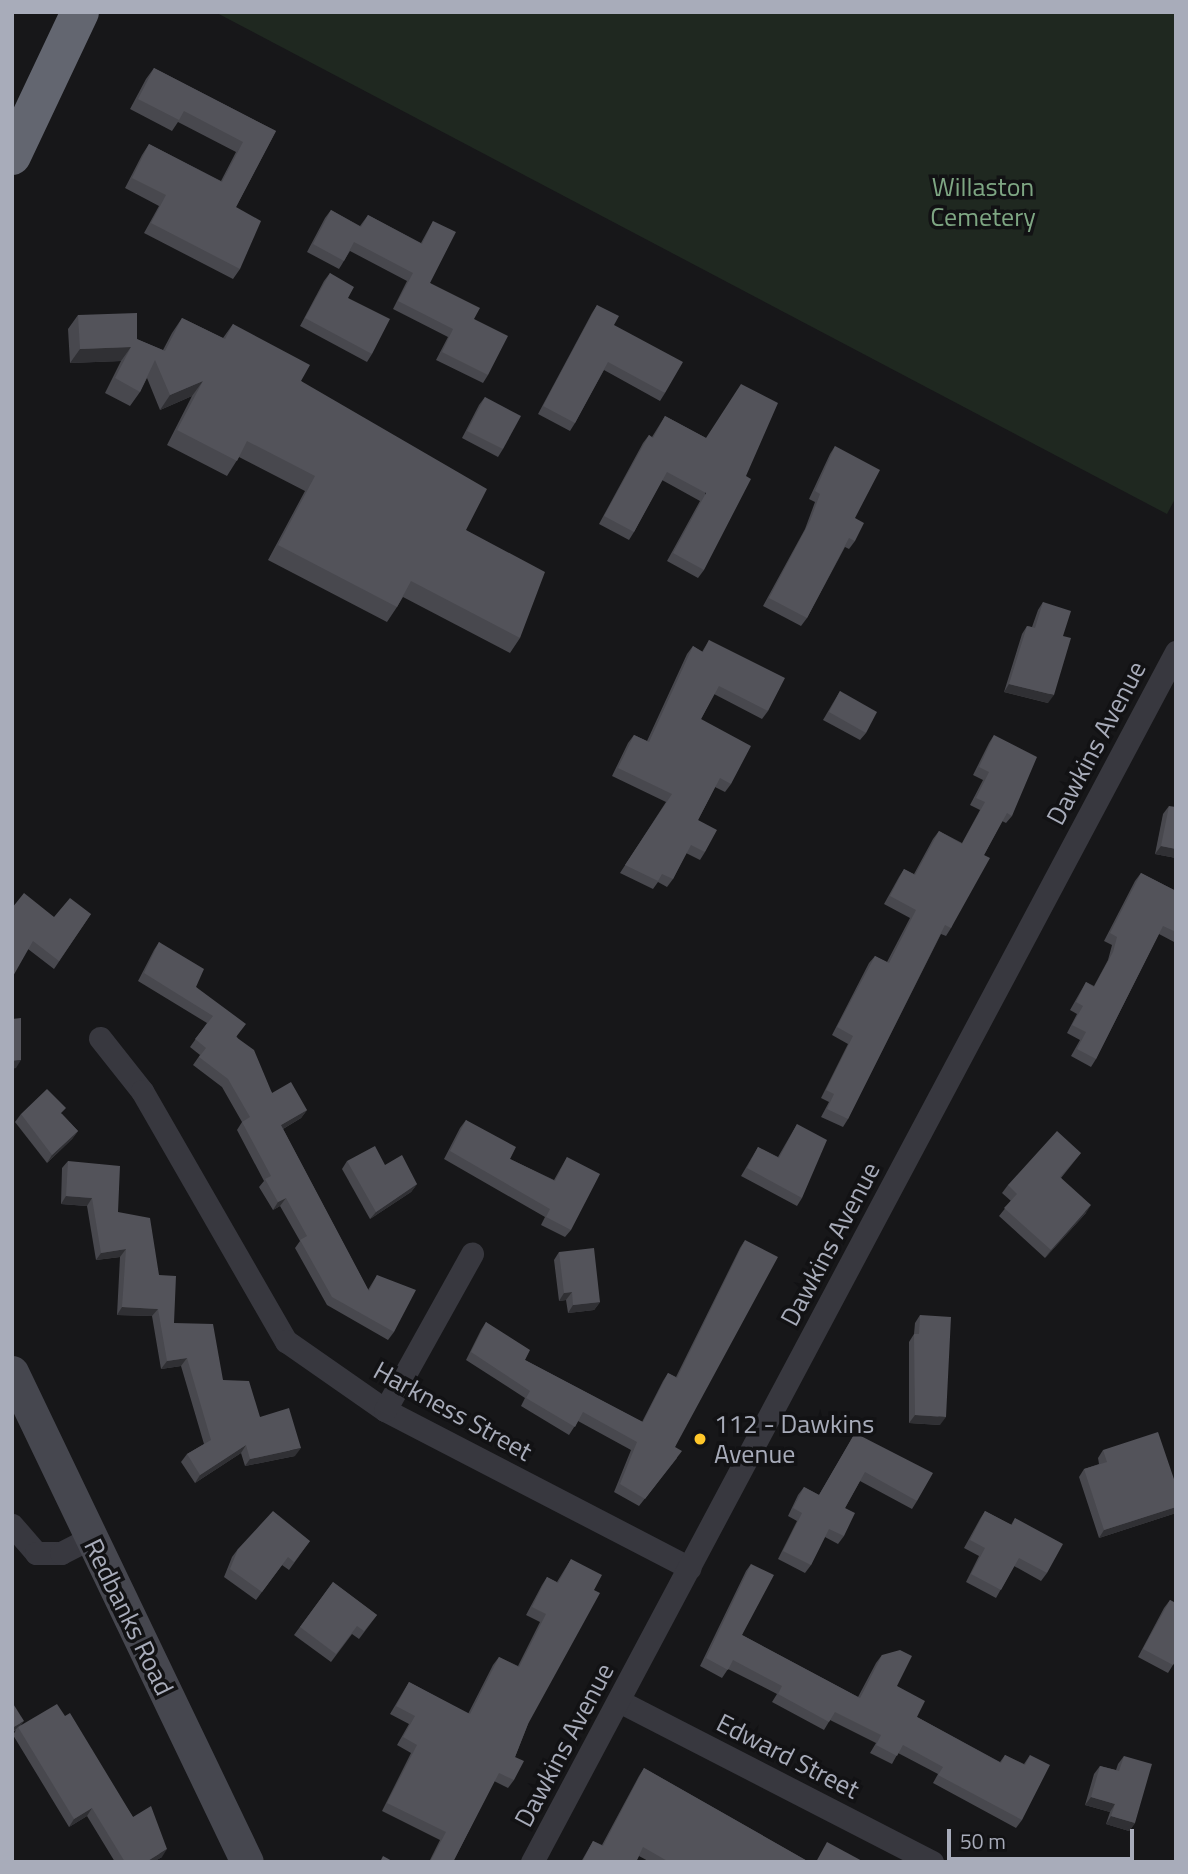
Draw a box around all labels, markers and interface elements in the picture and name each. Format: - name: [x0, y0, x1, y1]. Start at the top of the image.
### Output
- park label: Willaston Cemetery: [930, 171, 1036, 232]
- street label: Dawkins Avenue: [1040, 656, 1152, 830]
- street label: Dawkins Avenue: [774, 1157, 886, 1331]
- street label: Harkness Street: [368, 1355, 538, 1467]
- place label: 112 - Dawkins Avenue: [714, 1408, 874, 1470]
- marker: 112 - Dawkins Avenue: [692, 1431, 708, 1447]
- street label: Redbanks Road: [78, 1534, 180, 1700]
- street label: Dawkins Avenue: [508, 1658, 620, 1832]
- street label: Edward Street: [712, 1707, 864, 1805]
- scale bar: [950, 1814, 1137, 1858]
- text: 50 m: [960, 1825, 1006, 1857]

